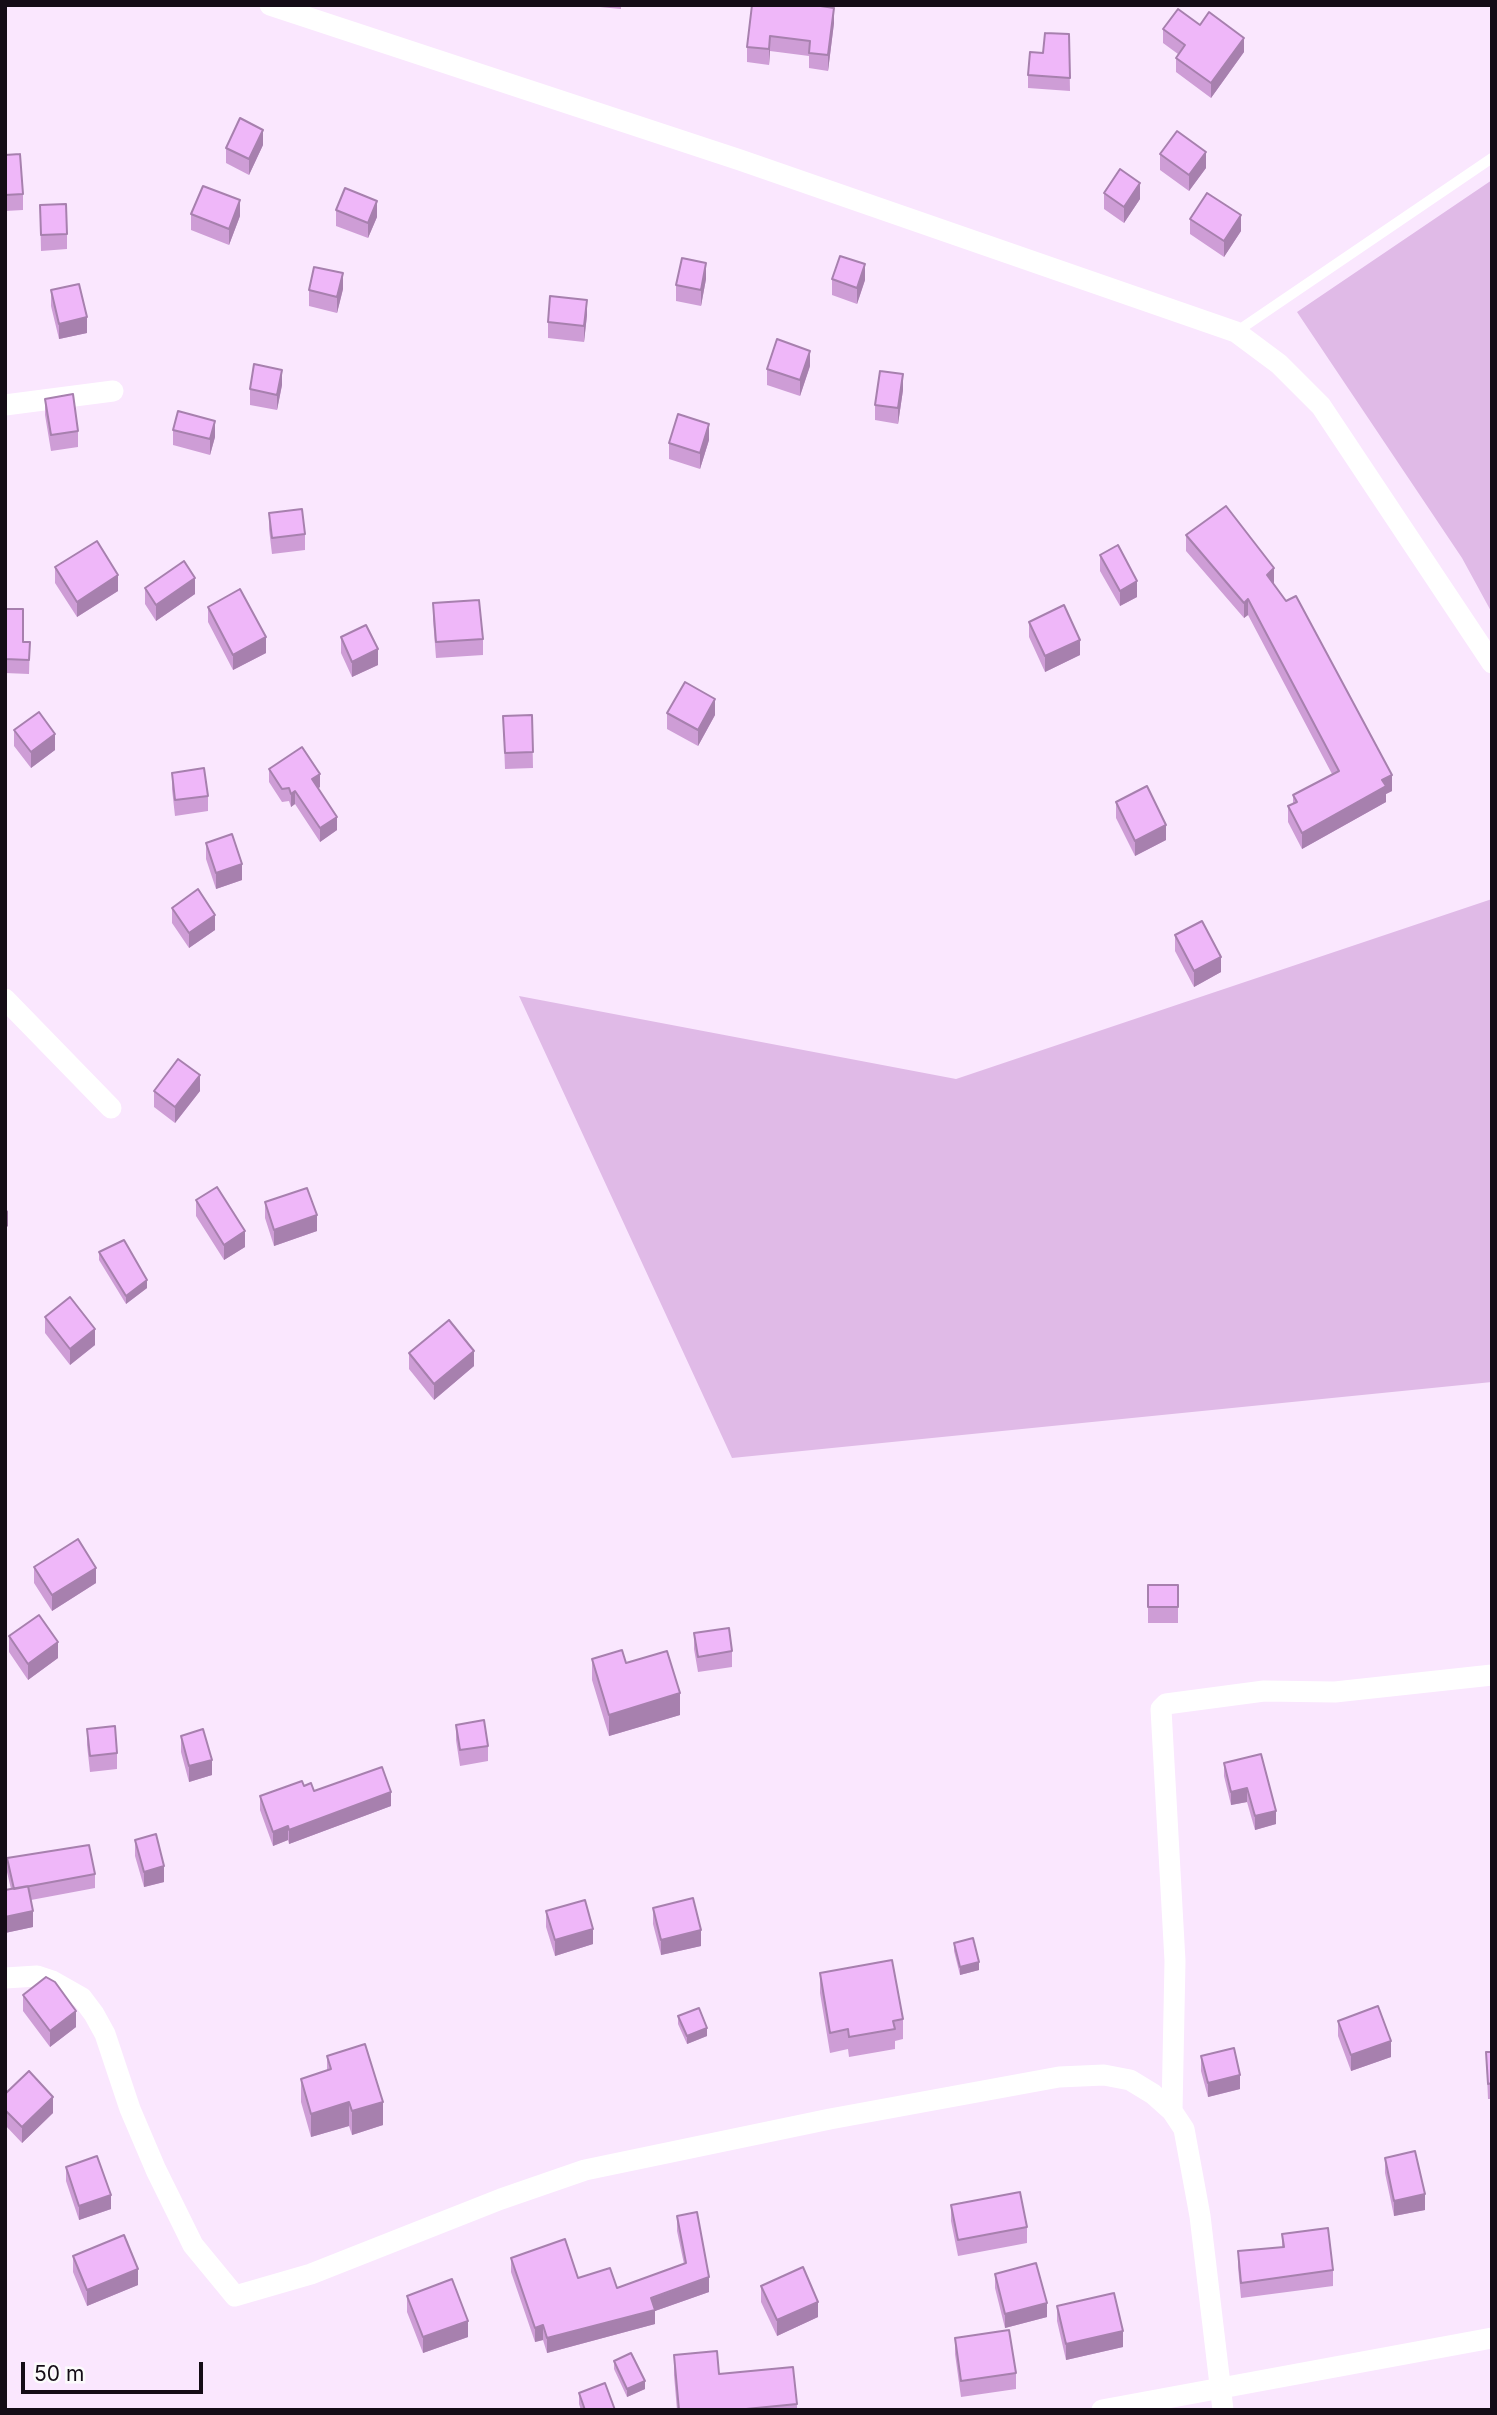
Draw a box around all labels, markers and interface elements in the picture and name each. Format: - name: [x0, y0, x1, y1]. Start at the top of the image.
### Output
- scale bar: [24, 2348, 206, 2392]
- text: 50 m: [34, 2361, 84, 2386]

